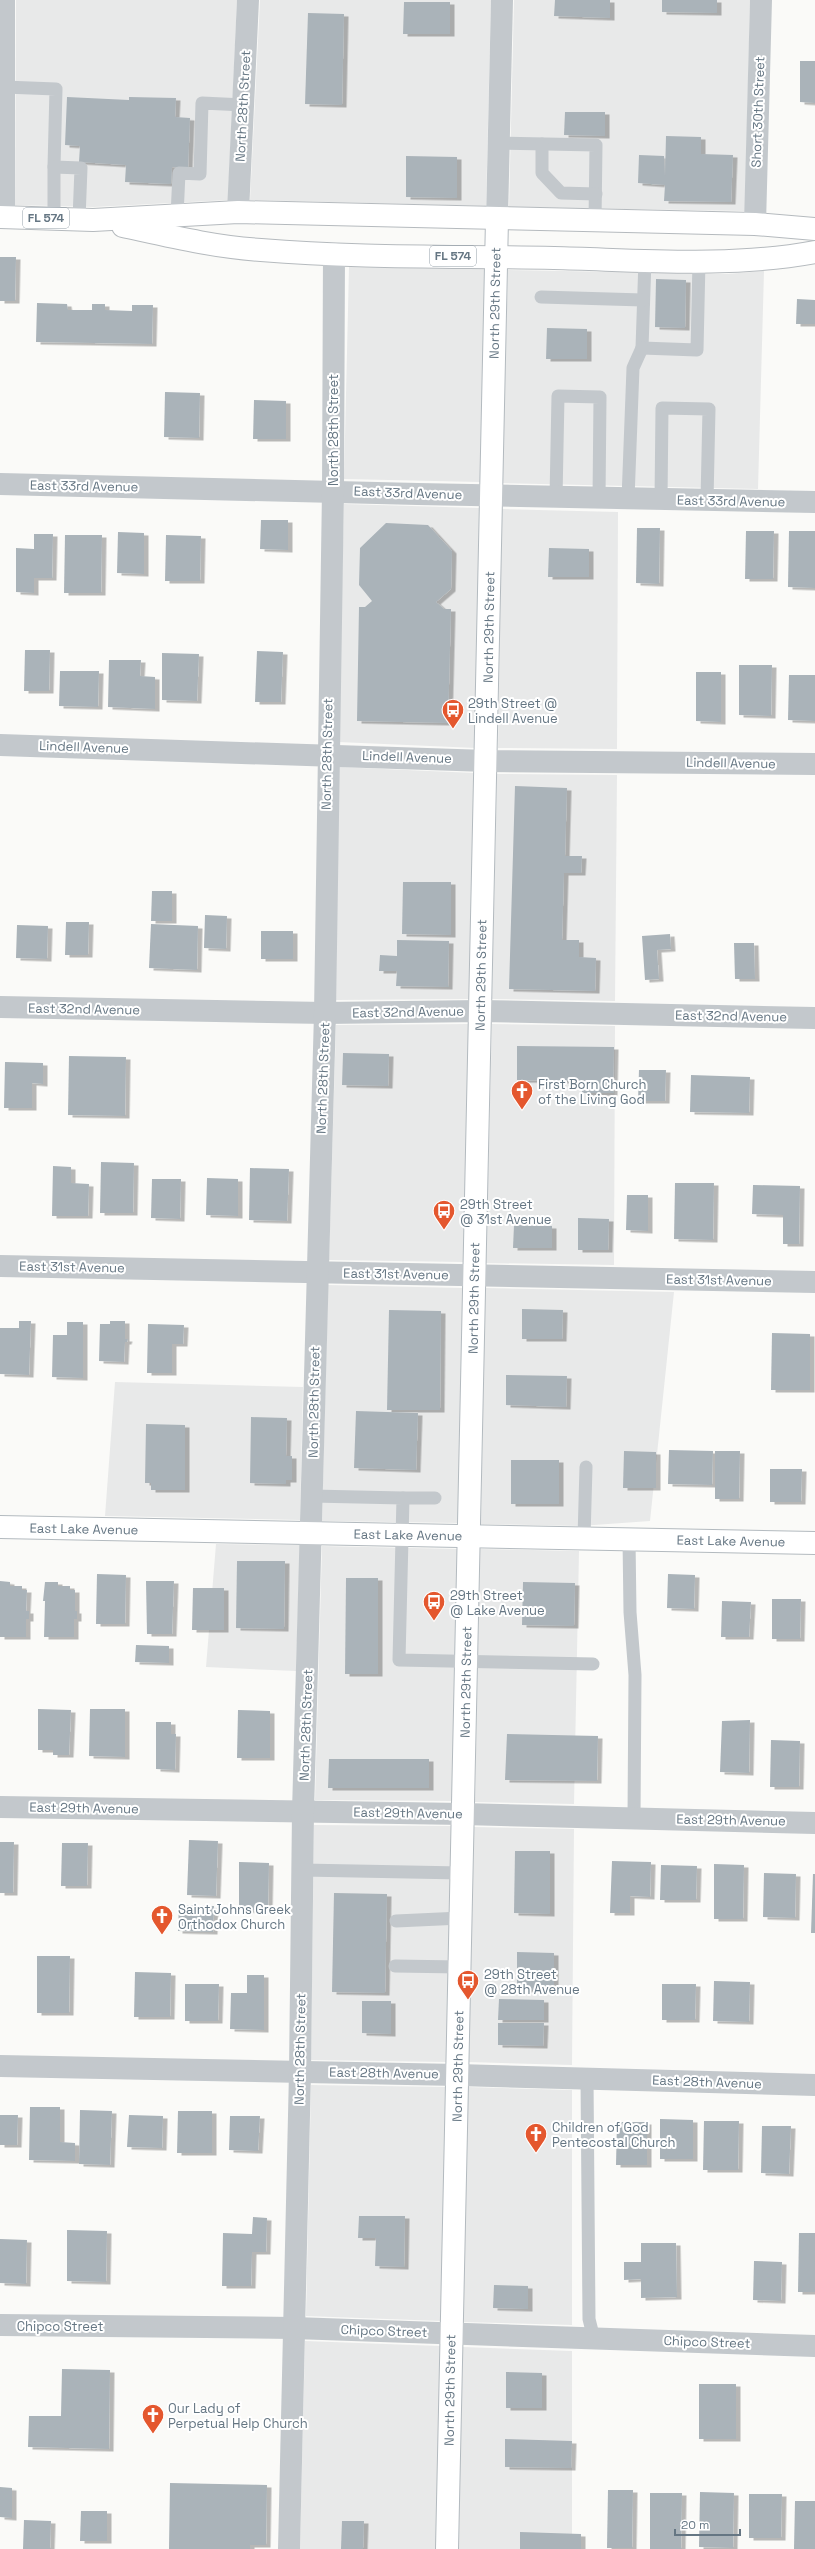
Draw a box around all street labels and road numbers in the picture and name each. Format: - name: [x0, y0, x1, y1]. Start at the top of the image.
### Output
- street label: North 28th Street: [232, 50, 254, 162]
- street label: Short 30th Street: [748, 56, 768, 168]
- road number: FL 574: [23, 208, 69, 228]
- road number: FL 574: [430, 246, 476, 266]
- street label: North 29th Street: [486, 247, 504, 359]
- street label: North 28th Street: [325, 374, 342, 486]
- street label: East 33rd Avenue: [30, 477, 138, 495]
- street label: East 33rd Avenue: [353, 483, 463, 503]
- street label: East 33rd Avenue: [677, 492, 785, 510]
- street label: North 29th Street: [480, 571, 498, 683]
- street label: North 28th Street: [318, 698, 336, 810]
- street label: Lindell Avenue: [39, 737, 129, 757]
- street label: Lindell Avenue: [362, 747, 452, 767]
- street label: Lindell Avenue: [686, 754, 776, 772]
- street label: North 29th Street: [472, 919, 490, 1031]
- street label: East 32nd Avenue: [28, 1000, 140, 1018]
- street label: East 32nd Avenue: [352, 1003, 464, 1021]
- street label: East 32nd Avenue: [675, 1007, 787, 1025]
- street label: North 28th Street: [313, 1022, 333, 1134]
- street label: North 29th Street: [465, 1242, 483, 1354]
- street label: East 31st Avenue: [19, 1258, 125, 1276]
- street label: East 31st Avenue: [343, 1265, 449, 1283]
- street label: East 31st Avenue: [666, 1271, 772, 1289]
- street label: North 28th Street: [305, 1346, 323, 1458]
- street label: East Lake Avenue: [29, 1520, 139, 1538]
- street label: East Lake Avenue: [353, 1526, 463, 1544]
- street label: East Lake Avenue: [676, 1532, 786, 1550]
- street label: North 29th Street: [457, 1626, 475, 1738]
- street label: North 28th Street: [296, 1669, 316, 1781]
- street label: East 29th Avenue: [29, 1799, 139, 1817]
- street label: East 29th Avenue: [353, 1804, 463, 1822]
- street label: East 29th Avenue: [676, 1811, 786, 1829]
- street label: North 28th Street: [291, 1993, 309, 2105]
- street label: North 29th Street: [449, 2010, 467, 2122]
- street label: East 28th Avenue: [329, 2064, 439, 2082]
- street label: East 28th Avenue: [652, 2072, 762, 2092]
- street label: Chipco Street: [17, 2318, 103, 2335]
- street label: Chipco Street: [340, 2321, 428, 2341]
- street label: Chipco Street: [663, 2332, 751, 2352]
- street label: North 29th Street: [441, 2334, 459, 2446]

